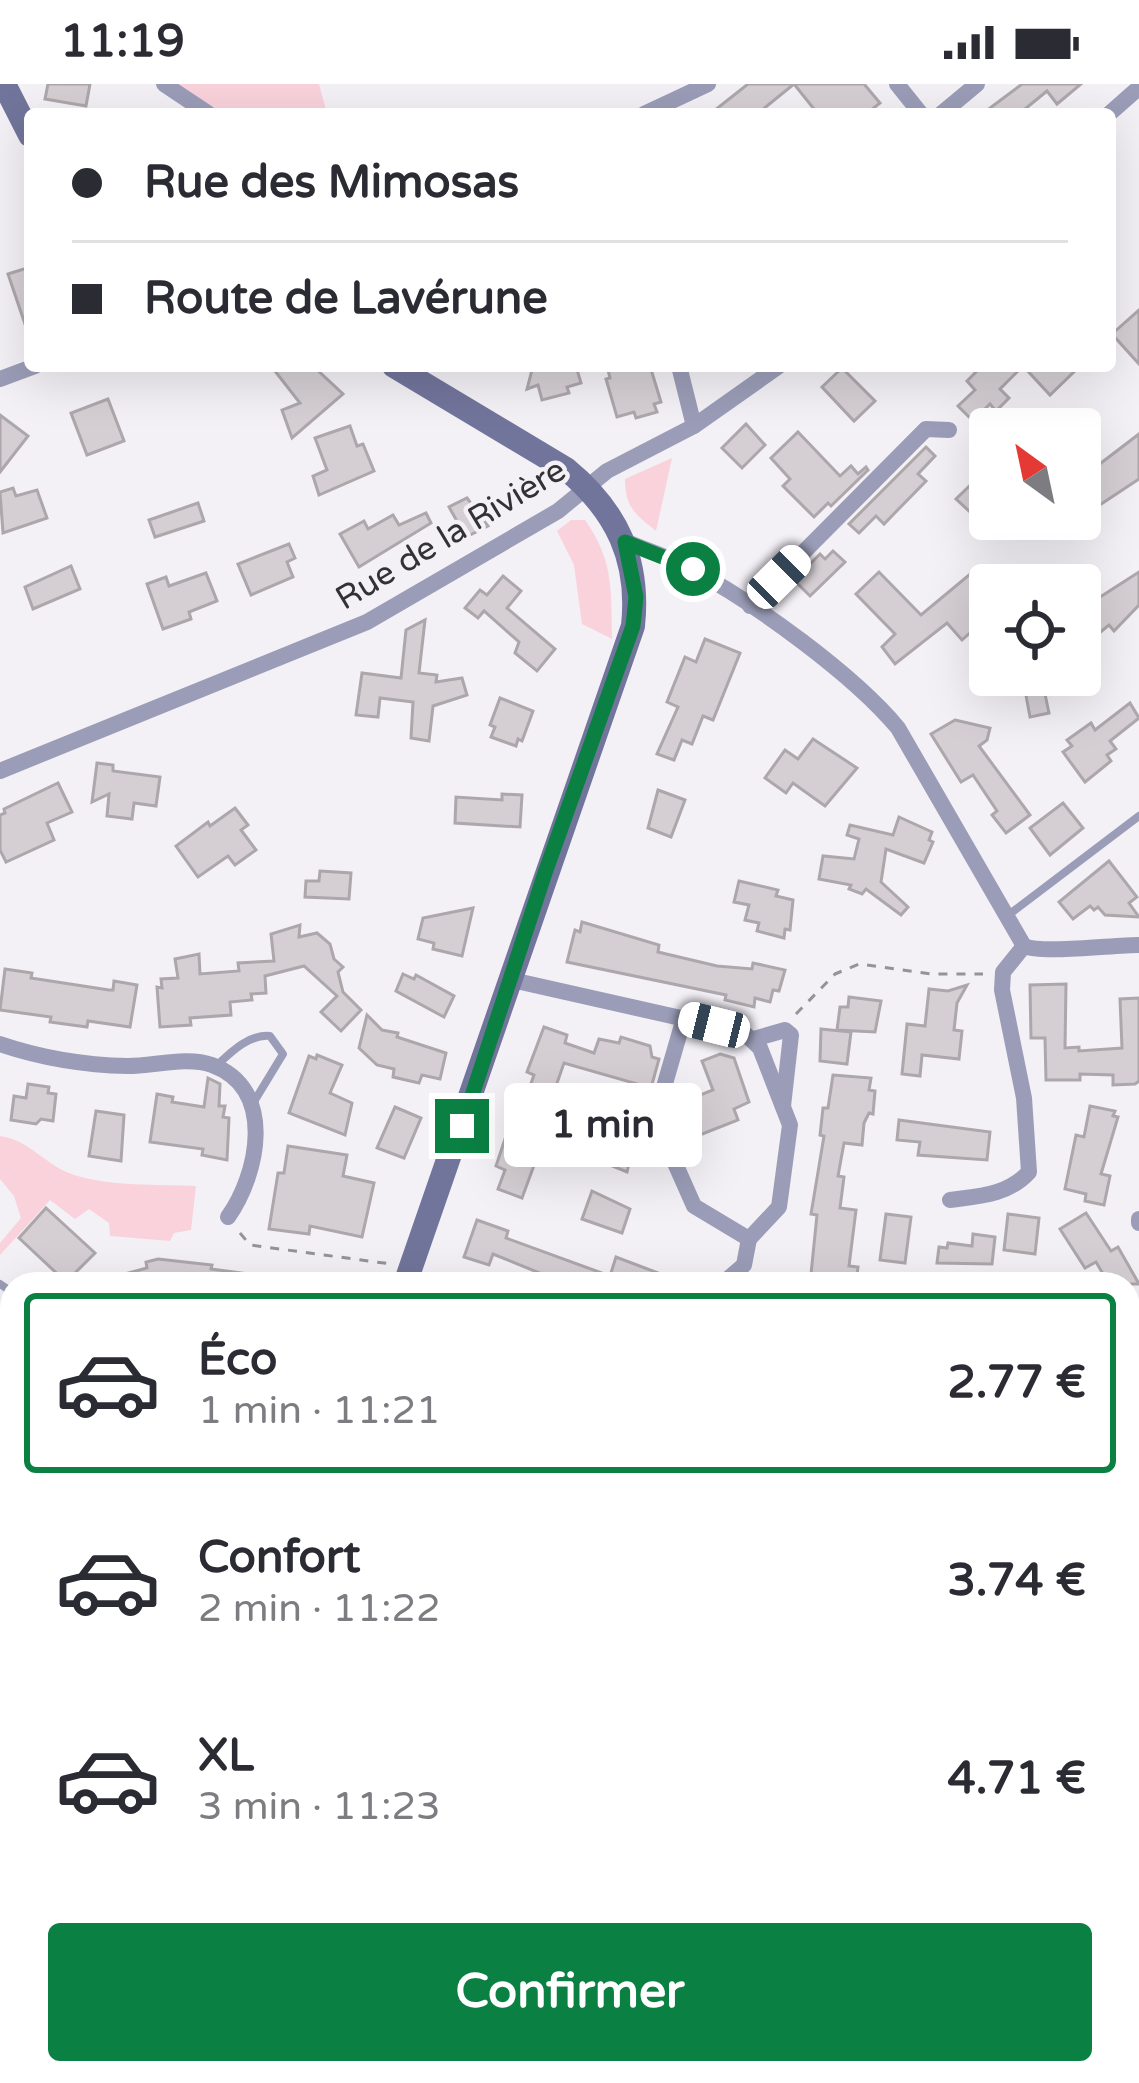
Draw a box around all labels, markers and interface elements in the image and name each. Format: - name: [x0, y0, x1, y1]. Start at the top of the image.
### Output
- text: 11:19: [60, 15, 185, 69]
- text: Rue des Mimosas: [144, 156, 519, 210]
- text: Route de Lavérune: [144, 272, 548, 326]
- north arrow: [969, 408, 1101, 540]
- map controls: [969, 408, 1101, 696]
- street label: Rue de la Rivière: [329, 450, 573, 618]
- car: [741, 539, 817, 615]
- route start: [666, 542, 720, 596]
- button: locate: [969, 564, 1101, 696]
- car: [675, 999, 753, 1051]
- callout: 1 min: [504, 1084, 702, 1168]
- route end: [435, 1099, 489, 1153]
- text: 1 min: [551, 1101, 655, 1148]
- icon: car: [54, 1329, 162, 1437]
- text: Éco: [198, 1333, 277, 1387]
- text: 2.77 €: [948, 1356, 1086, 1410]
- text: 1 min · 11:21: [198, 1387, 440, 1434]
- icon: car: [54, 1527, 162, 1635]
- text: Confort: [198, 1531, 360, 1585]
- text: 3.74 €: [948, 1554, 1086, 1608]
- text: 2 min · 11:22: [198, 1585, 440, 1632]
- icon: car: [54, 1725, 162, 1833]
- text: XL: [198, 1729, 254, 1783]
- text: 4.71 €: [948, 1752, 1086, 1806]
- text: 3 min · 11:23: [198, 1783, 440, 1830]
- button: Confirmer: [48, 1923, 1092, 2061]

